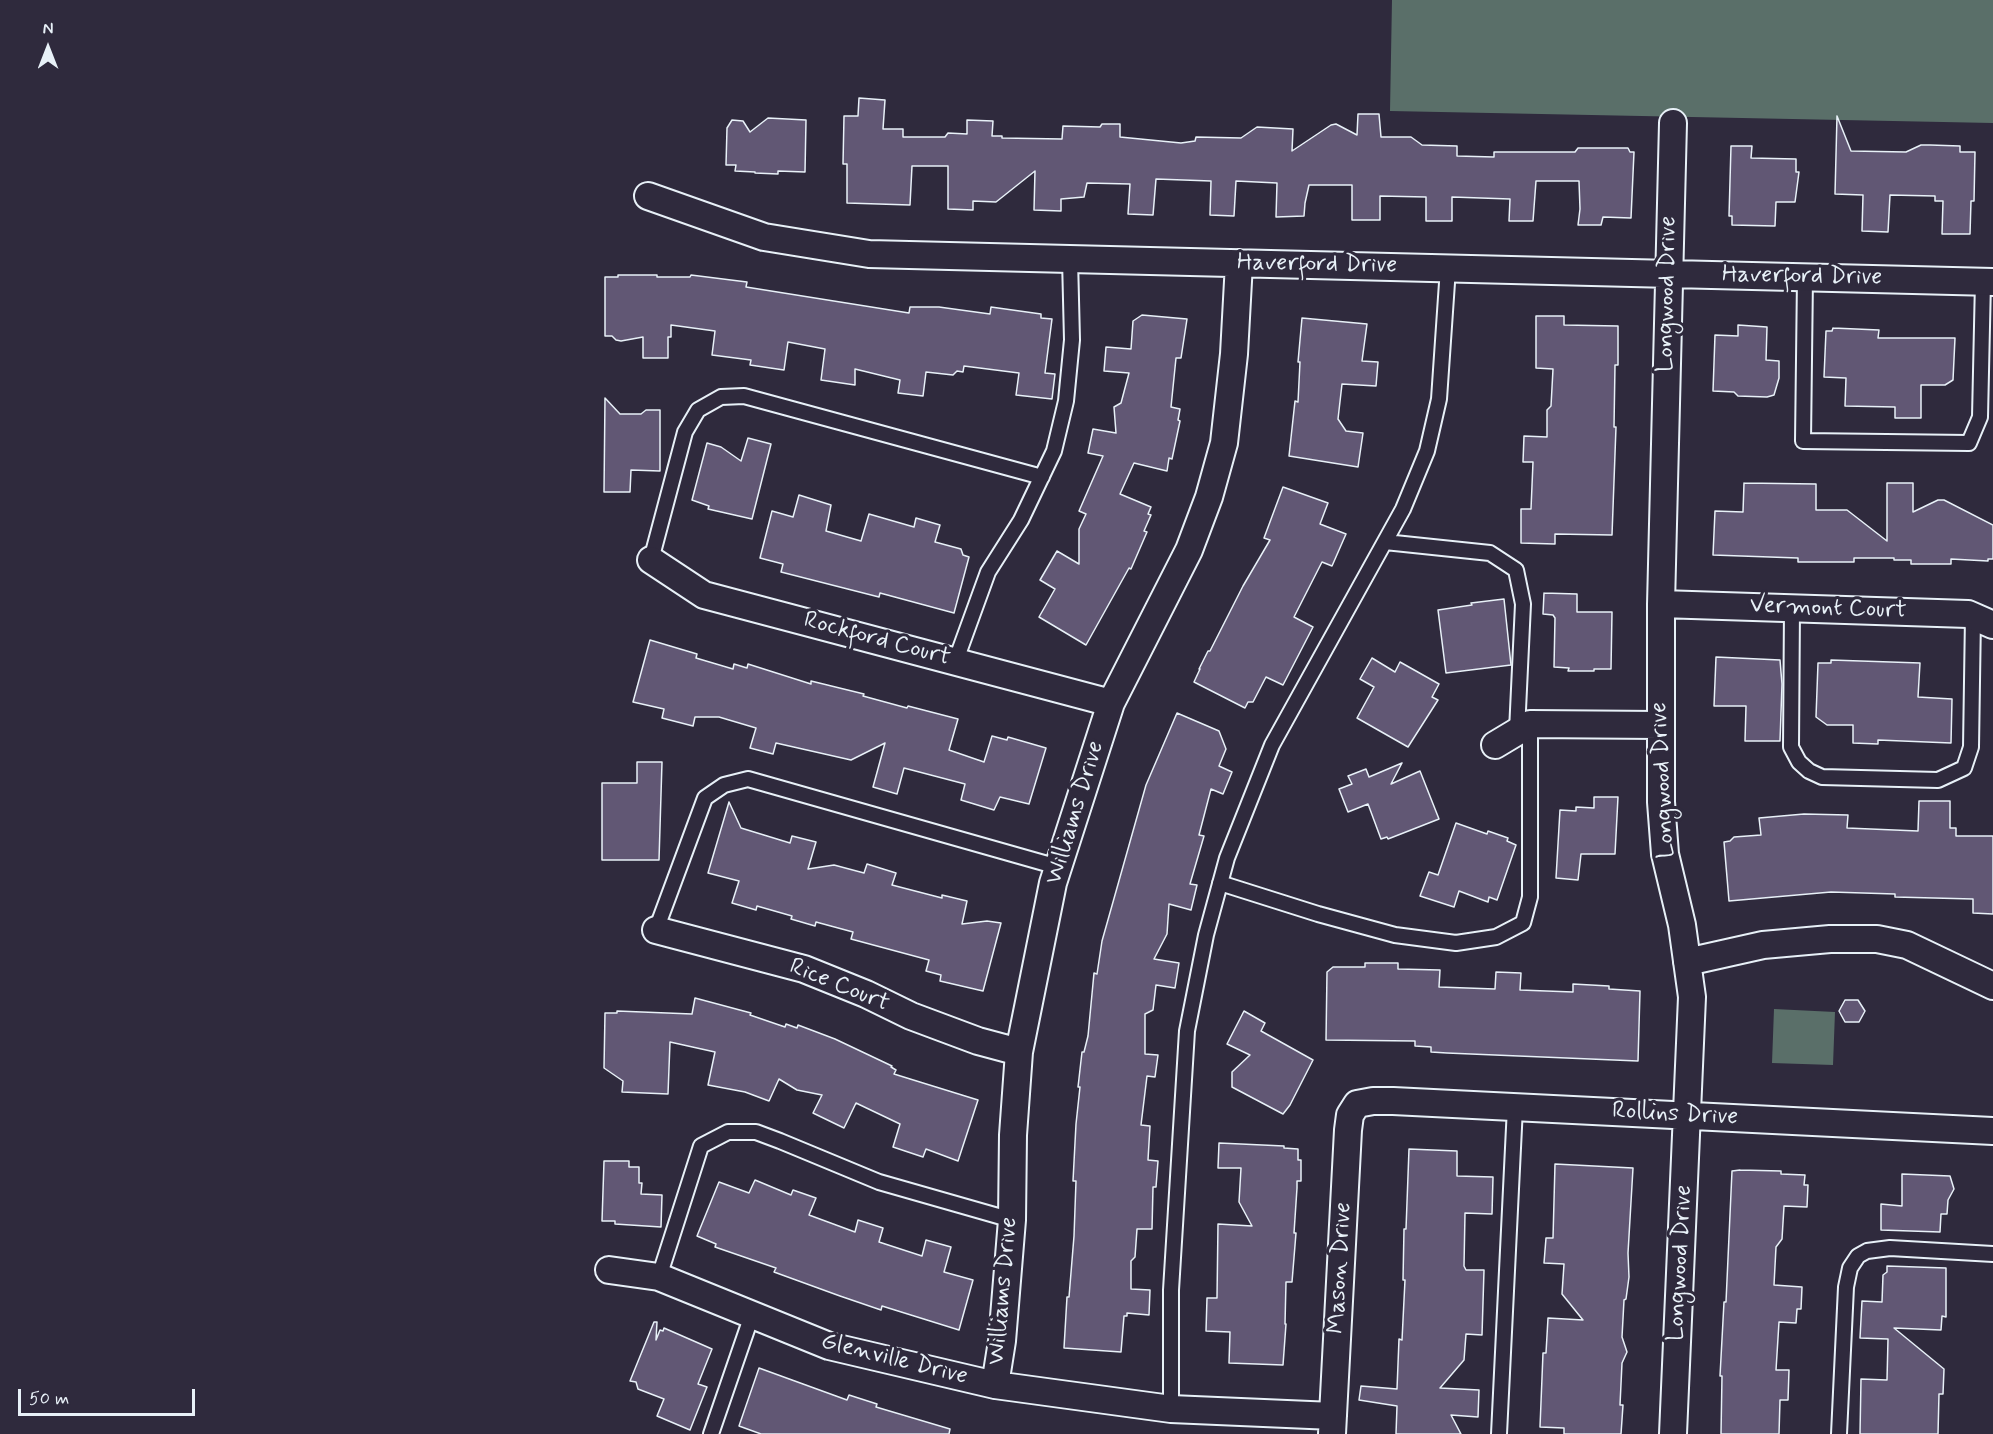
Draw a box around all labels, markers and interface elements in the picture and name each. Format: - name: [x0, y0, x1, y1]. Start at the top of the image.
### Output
- north arrow: [18, 18, 78, 78]
- text: N: [43, 19, 53, 40]
- street label: Longwood Drive: [1652, 215, 1684, 373]
- street label: Haverford Drive: [1237, 249, 1397, 281]
- street label: Haverford Drive: [1722, 261, 1882, 293]
- street label: Vermont Court: [1749, 592, 1907, 626]
- street label: Rockford Court: [800, 607, 954, 673]
- street label: Longwood Drive: [1646, 701, 1682, 859]
- street label: Williams Drive: [1041, 738, 1111, 888]
- street label: Rice Court: [785, 953, 893, 1019]
- street label: Rollins Drive: [1611, 1097, 1739, 1133]
- street label: Longwood Drive: [1663, 1184, 1699, 1342]
- street label: Mason Drive: [1323, 1201, 1359, 1335]
- street label: Williams Drive: [983, 1216, 1025, 1366]
- street label: Glenville Drive: [818, 1328, 970, 1392]
- scale bar: [21, 1377, 198, 1415]
- text: 50 m: [29, 1387, 69, 1411]

